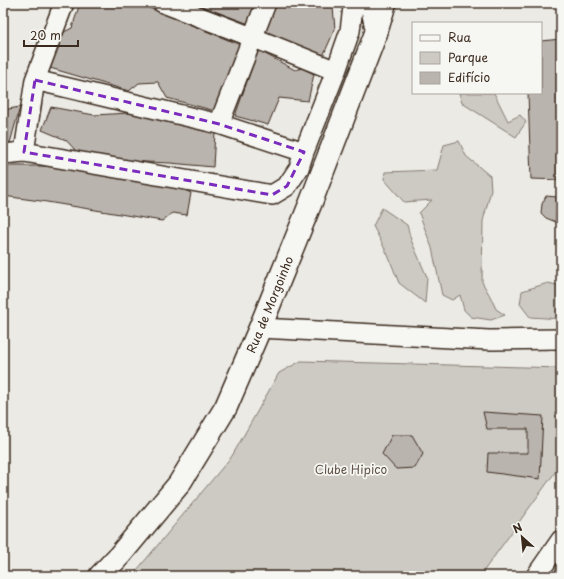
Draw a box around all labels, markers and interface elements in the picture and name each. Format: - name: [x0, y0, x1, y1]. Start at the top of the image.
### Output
- scale bar: [24, 22, 78, 48]
- legend: [412, 22, 542, 94]
- text: 20 m: [30, 26, 61, 44]
- text: Rua: [448, 28, 472, 46]
- text: Parque: [448, 48, 488, 66]
- text: Edifício: [448, 68, 490, 86]
- street label: Rua de Morgoinho: [241, 253, 297, 356]
- park label: Clube Hipico: [315, 460, 388, 478]
- north arrow: [502, 517, 542, 557]
- text: N: [509, 518, 525, 537]

